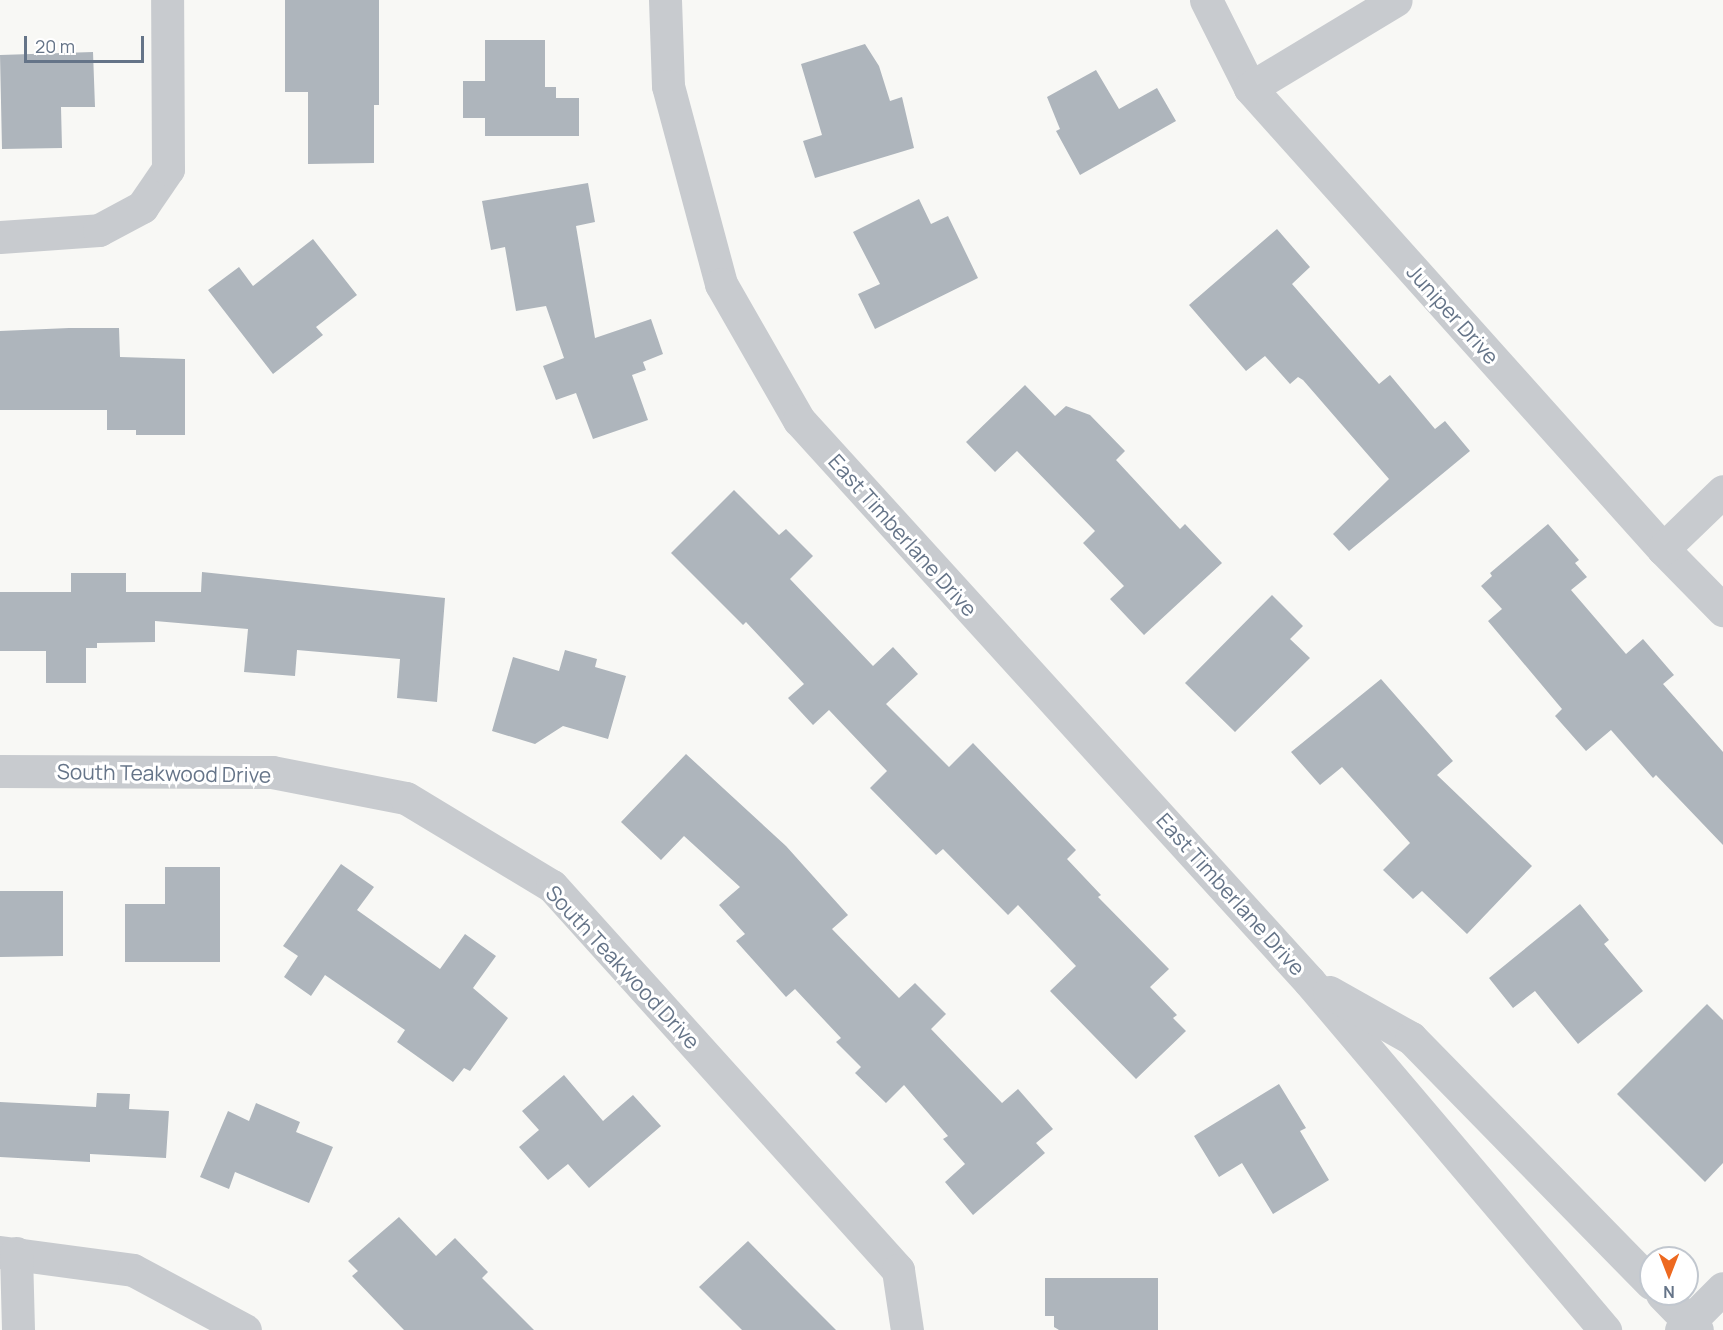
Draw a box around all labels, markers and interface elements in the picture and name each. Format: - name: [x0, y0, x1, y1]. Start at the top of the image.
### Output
- scale bar: [27, 24, 147, 62]
- text: 20 m: [35, 34, 75, 58]
- street label: Juniper Drive: [1402, 259, 1504, 369]
- street label: East Timberlane Drive: [824, 449, 982, 621]
- street label: South Teakwood Drive: [57, 759, 271, 787]
- street label: East Timberlane Drive: [1152, 808, 1310, 980]
- street label: South Teakwood Drive: [541, 880, 705, 1054]
- north arrow: [1639, 1246, 1699, 1306]
- text: N: [1663, 1281, 1675, 1303]

